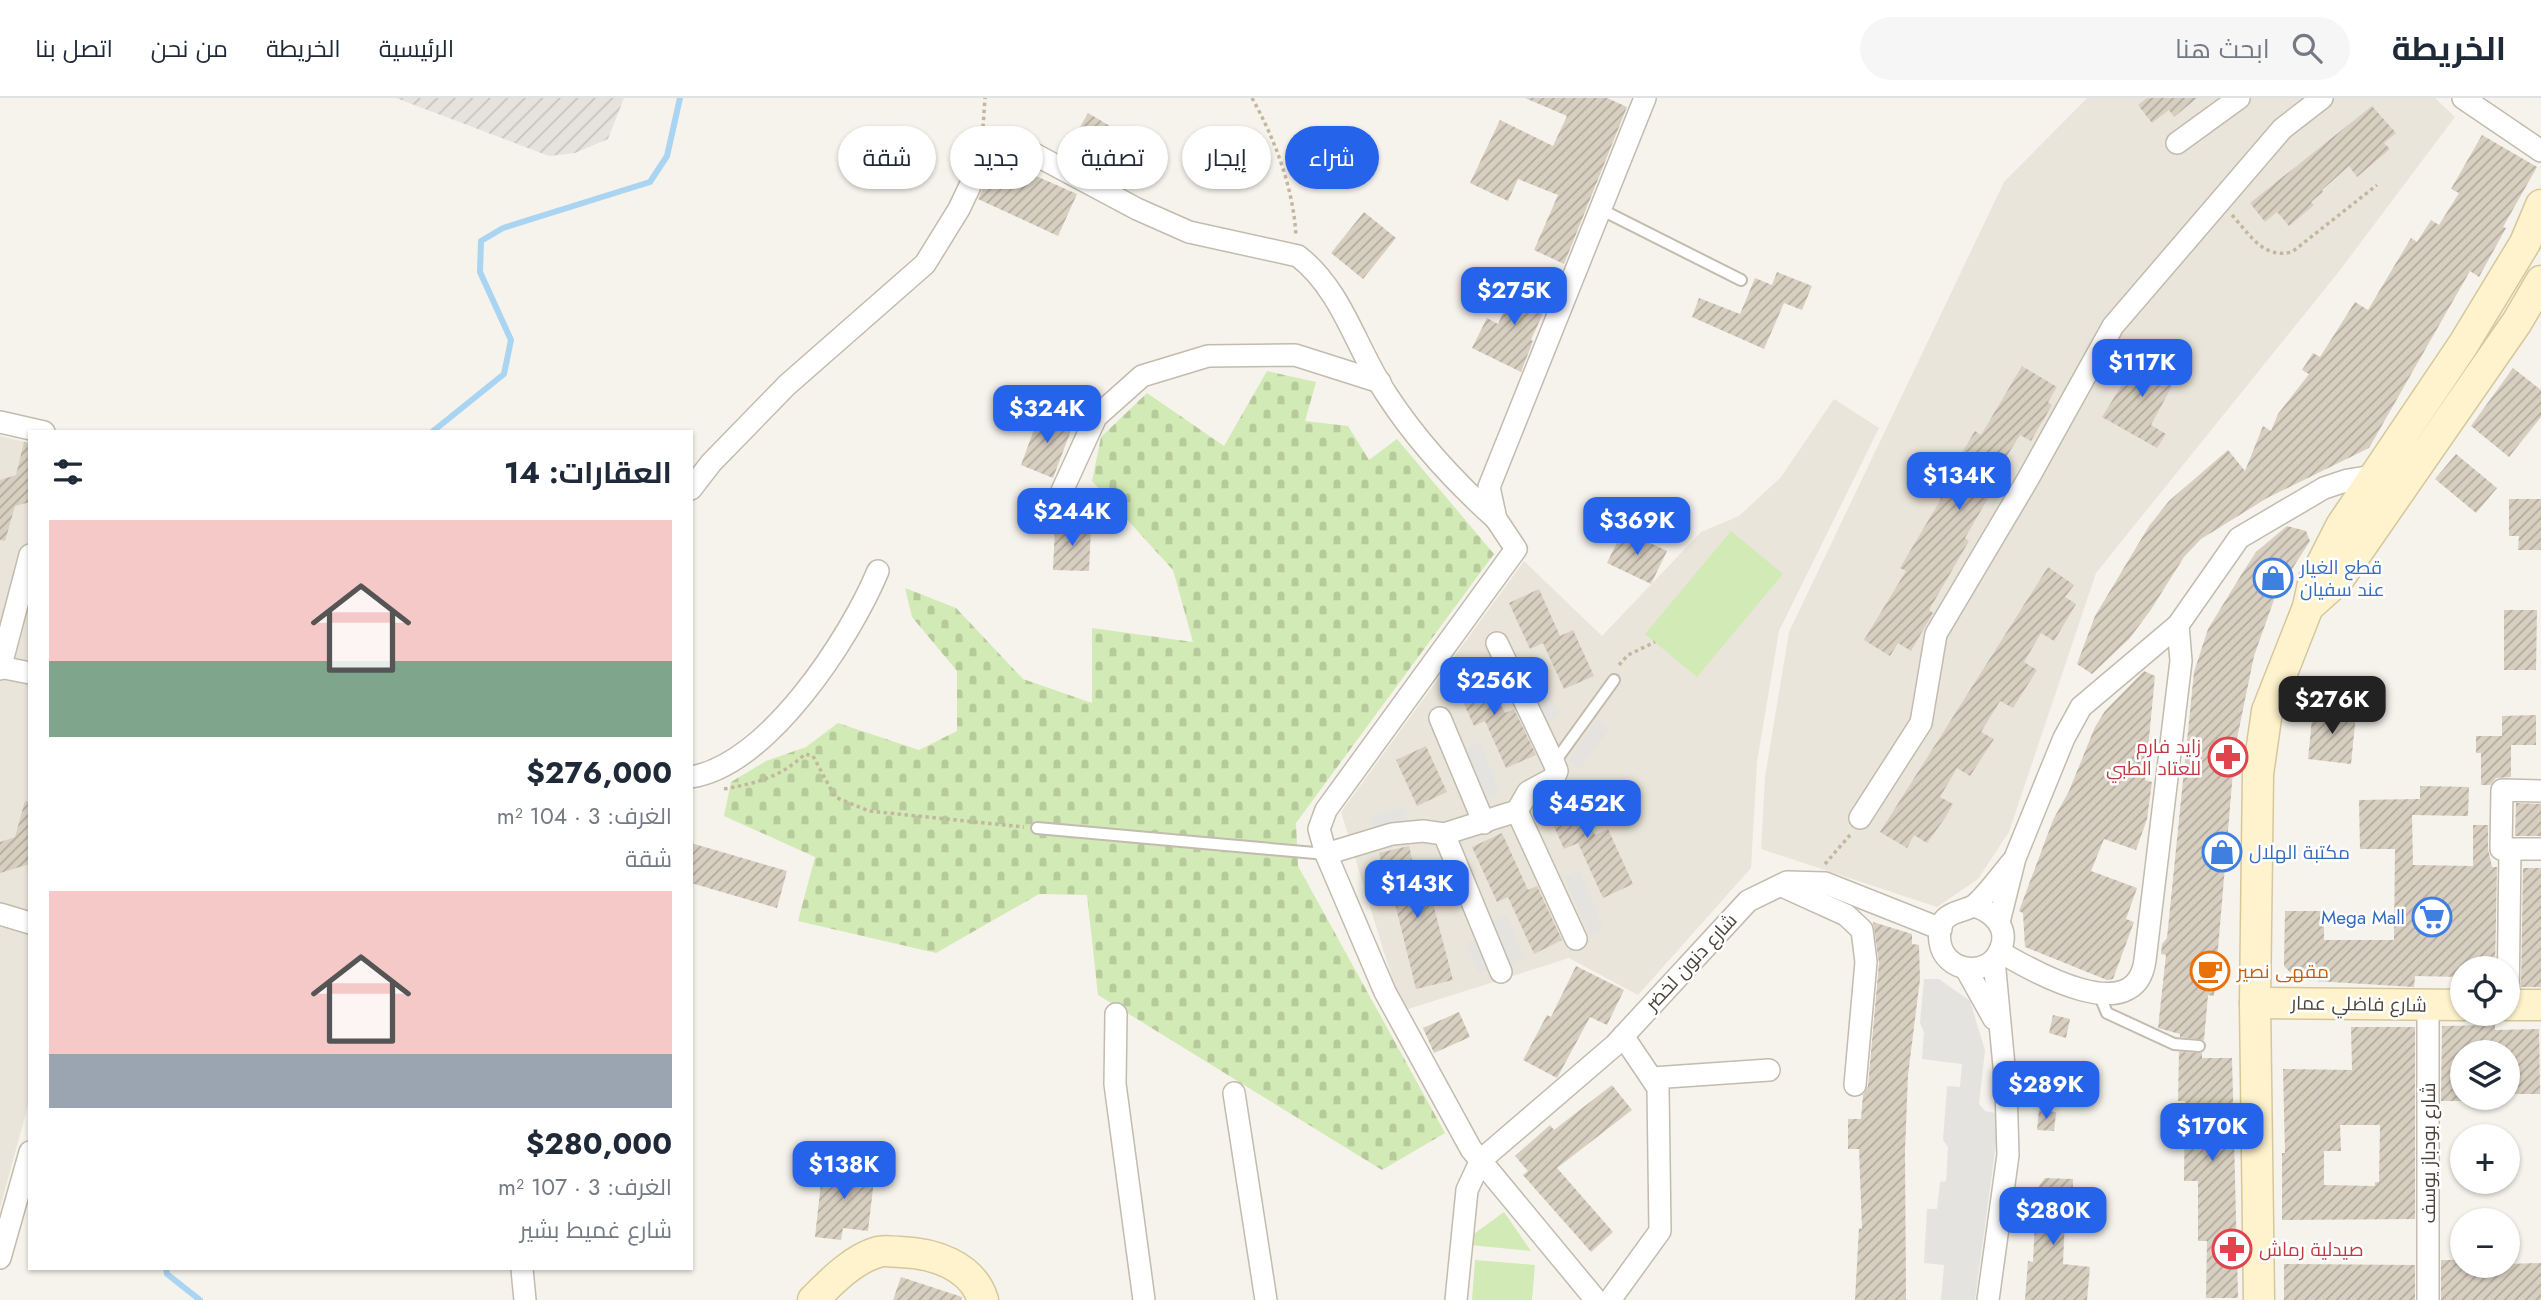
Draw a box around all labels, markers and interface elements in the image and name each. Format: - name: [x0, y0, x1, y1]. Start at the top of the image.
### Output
- search box: [1860, 17, 2350, 80]
- text: الخريطة: [2392, 25, 2506, 72]
- icon: search: [2288, 29, 2326, 67]
- text: ابحث هنا: [2175, 30, 2270, 68]
- text: اتصل بنا: [35, 31, 113, 66]
- text: من نحن: [151, 31, 228, 66]
- text: الخريطة: [266, 31, 341, 66]
- text: الرئيسية: [379, 31, 454, 66]
- chip: شقة: [838, 126, 936, 189]
- chip: جديد: [950, 126, 1043, 189]
- chip: تصفية: [1057, 126, 1168, 189]
- chip: إيجار: [1182, 126, 1271, 189]
- chip: شراء: [1285, 126, 1379, 189]
- pin: $275K: [1465, 268, 1563, 327]
- text: $275K: [1477, 273, 1551, 307]
- pin: $117K: [2093, 340, 2191, 399]
- text: $117K: [2108, 345, 2176, 379]
- pin: $324K: [998, 386, 1096, 445]
- text: $324K: [1009, 391, 1085, 425]
- text: العقارات: 14: [504, 451, 672, 494]
- pin: $134K: [1910, 452, 2008, 512]
- icon: filters: [49, 453, 87, 491]
- text: $134K: [1923, 458, 1995, 492]
- pin: $244K: [1023, 489, 1121, 548]
- text: $244K: [1033, 494, 1111, 528]
- pin: $369K: [1588, 498, 1686, 557]
- text: $369K: [1599, 503, 1675, 537]
- place label: قطع الغيار عند سفيان: [2299, 554, 2384, 603]
- shop icon: قطع الغيار عند سفيان: [2252, 557, 2294, 599]
- icon: home: [298, 565, 424, 691]
- pin: $256K: [1445, 658, 1543, 717]
- text: $256K: [1456, 663, 1532, 697]
- pin: $276K: [2283, 676, 2381, 736]
- text: $276K: [2295, 682, 2369, 716]
- place label: زايد فارم للعتاد الطبي: [2106, 733, 2201, 783]
- pharmacy icon: زايد فارم للعتاد الطبي: [2207, 736, 2249, 778]
- text: $276,000: [526, 751, 672, 794]
- pin: $452K: [1538, 780, 1636, 840]
- text: $452K: [1549, 786, 1625, 820]
- text: الغرف: 3 · 104 m²: [497, 799, 672, 833]
- shop icon: مكتبة الهلال: [2201, 831, 2243, 873]
- place label: مكتبة الهلال: [2249, 839, 2350, 866]
- text: شقة: [625, 842, 672, 876]
- pin: $143K: [1368, 860, 1466, 920]
- text: $143K: [1381, 866, 1453, 900]
- supermarket icon: Mega Mall: [2411, 896, 2453, 938]
- place label: Mega Mall: [2321, 904, 2405, 931]
- street label: شارع دنون لخضر: [1638, 907, 1743, 1017]
- icon: home: [298, 936, 424, 1062]
- cafe icon: مقهى نصير: [2189, 950, 2231, 992]
- map controls: [2450, 956, 2520, 1278]
- button: locate: [2450, 956, 2520, 1026]
- place label: مقهى نصير: [2236, 958, 2329, 985]
- street label: شارع فاضلي عمار: [2290, 989, 2427, 1020]
- button: layers: [2450, 1040, 2520, 1110]
- pin: $289K: [1997, 1062, 2095, 1121]
- text: $289K: [2008, 1067, 2084, 1101]
- street label: شارع بودباز يوسف: [2415, 1083, 2442, 1223]
- pin: $170K: [2163, 1104, 2261, 1163]
- text: $170K: [2176, 1109, 2248, 1143]
- text: $280,000: [526, 1122, 672, 1165]
- button: +: [2450, 1124, 2520, 1194]
- pin: $138K: [795, 1142, 893, 1201]
- text: $138K: [809, 1147, 879, 1181]
- text: الغرف: 3 · 107 m²: [498, 1170, 672, 1204]
- pin: $280K: [2004, 1188, 2102, 1247]
- text: $280K: [2015, 1193, 2091, 1227]
- button: −: [2450, 1208, 2520, 1278]
- text: شارع غميط بشير: [520, 1213, 672, 1247]
- pharmacy icon: صيدلية رماش: [2211, 1228, 2253, 1270]
- place label: صيدلية رماش: [2259, 1236, 2364, 1263]

